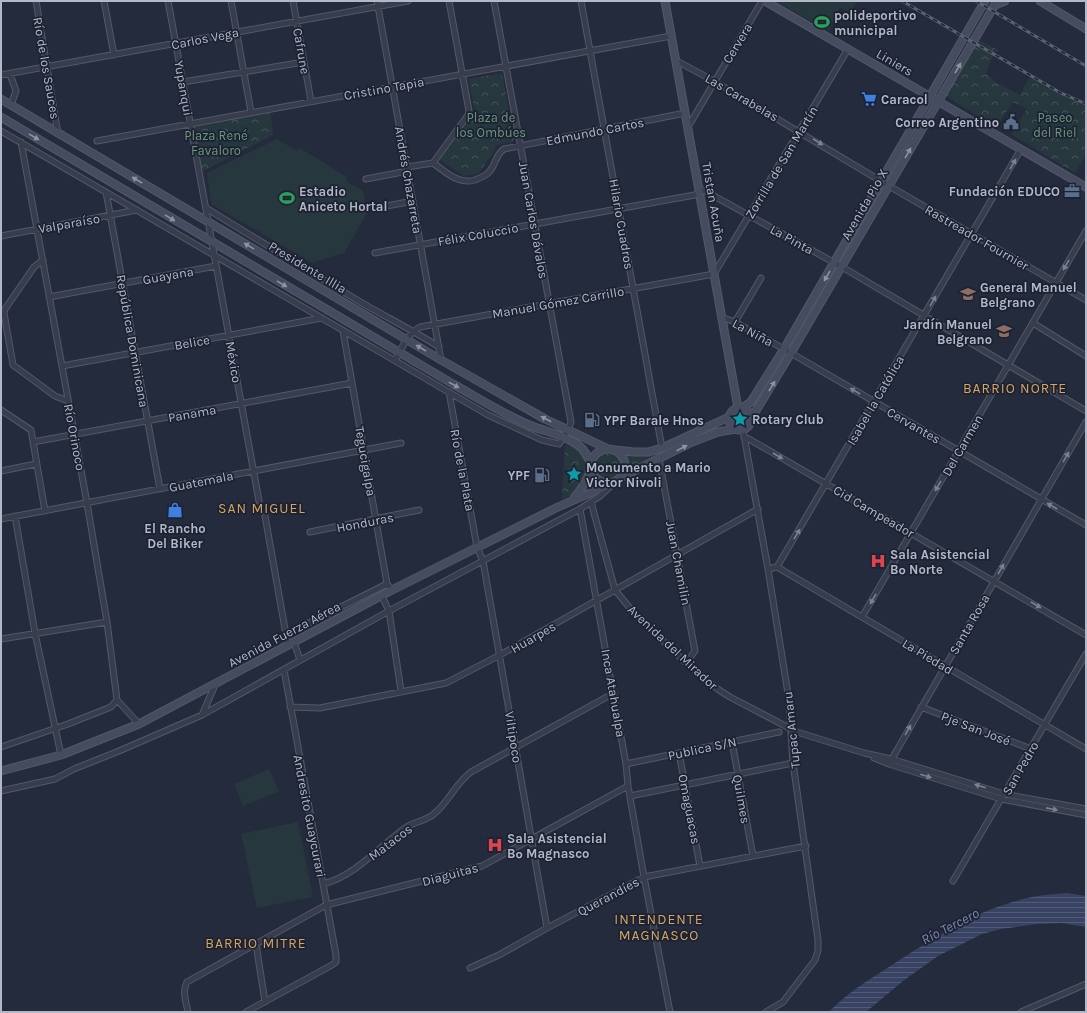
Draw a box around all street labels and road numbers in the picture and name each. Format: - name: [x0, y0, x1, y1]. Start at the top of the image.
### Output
- street label: Río de los Sauces: [30, 16, 63, 120]
- street label: Cervera: [720, 20, 755, 66]
- street label: Carlos Vega: [170, 25, 240, 52]
- street label: Cafrune: [290, 27, 313, 76]
- street label: Liniers: [874, 46, 916, 79]
- street label: Yupanqui: [170, 59, 196, 117]
- street label: Las Carabelas: [702, 70, 781, 125]
- street label: Cristino Tapia: [343, 74, 425, 103]
- street label: Zorrilla de San Martín: [742, 103, 821, 221]
- street label: Edmundo Cartos: [545, 115, 645, 148]
- street label: Andrés Chazarreta: [392, 125, 425, 235]
- street label: Juan Carlos Dávalos: [516, 160, 551, 280]
- street label: Tristan Acuña: [699, 161, 728, 243]
- street label: Avenida Pio X: [838, 166, 891, 242]
- street label: Hilario Cuadros: [606, 178, 637, 271]
- street label: Rastreador Fournier: [922, 202, 1031, 273]
- street label: Valparaíso: [37, 211, 101, 236]
- street label: Félix Coluccio: [437, 220, 519, 249]
- street label: La Pinta: [767, 221, 816, 257]
- street label: Presidente Illia: [266, 238, 349, 297]
- street label: Guayana: [141, 264, 195, 287]
- street label: República Dominicana: [113, 274, 152, 409]
- street label: Manuel Gómez Carrillo: [491, 284, 625, 321]
- street label: La Niña: [730, 315, 776, 349]
- street label: Belice: [173, 332, 211, 353]
- street label: México: [222, 340, 245, 384]
- street label: Isabel la Católica: [844, 353, 907, 448]
- street label: Río Orinoco: [61, 402, 88, 472]
- street label: Panama: [167, 402, 217, 425]
- street label: Cervantes: [884, 404, 943, 447]
- street label: Del Carmen: [939, 412, 986, 479]
- street label: Tegucigalpa: [352, 425, 379, 497]
- street label: Río de la Plata: [447, 428, 478, 512]
- street label: Guatemala: [168, 468, 234, 495]
- street label: Cid Campeador: [831, 482, 917, 541]
- street label: Honduras: [335, 510, 395, 535]
- street label: Juan Chamilin: [663, 520, 694, 607]
- street label: Santa Rosa: [946, 591, 993, 657]
- street label: Avenida Fuerza Aérea: [226, 598, 343, 670]
- street label: Avenida del Mirador: [625, 602, 721, 693]
- street label: Huarpes: [508, 618, 559, 656]
- street label: La Piedad: [900, 635, 956, 677]
- street label: Inca Atahualpa: [598, 648, 629, 738]
- street label: Tupac Amaru: [780, 691, 803, 769]
- street label: Pje San José: [939, 708, 1013, 749]
- street label: Viltipoco: [502, 710, 525, 764]
- street label: Publica S/N: [667, 734, 738, 763]
- street label: San Pedro: [999, 739, 1042, 798]
- street label: Andresito Guaycurari: [290, 753, 329, 879]
- street label: Omaguacas: [675, 773, 704, 845]
- street label: Quilmes: [730, 773, 753, 825]
- street label: Matacos: [365, 821, 415, 864]
- street label: Diaguitas: [420, 860, 480, 889]
- street label: Querandíes: [575, 874, 642, 919]

